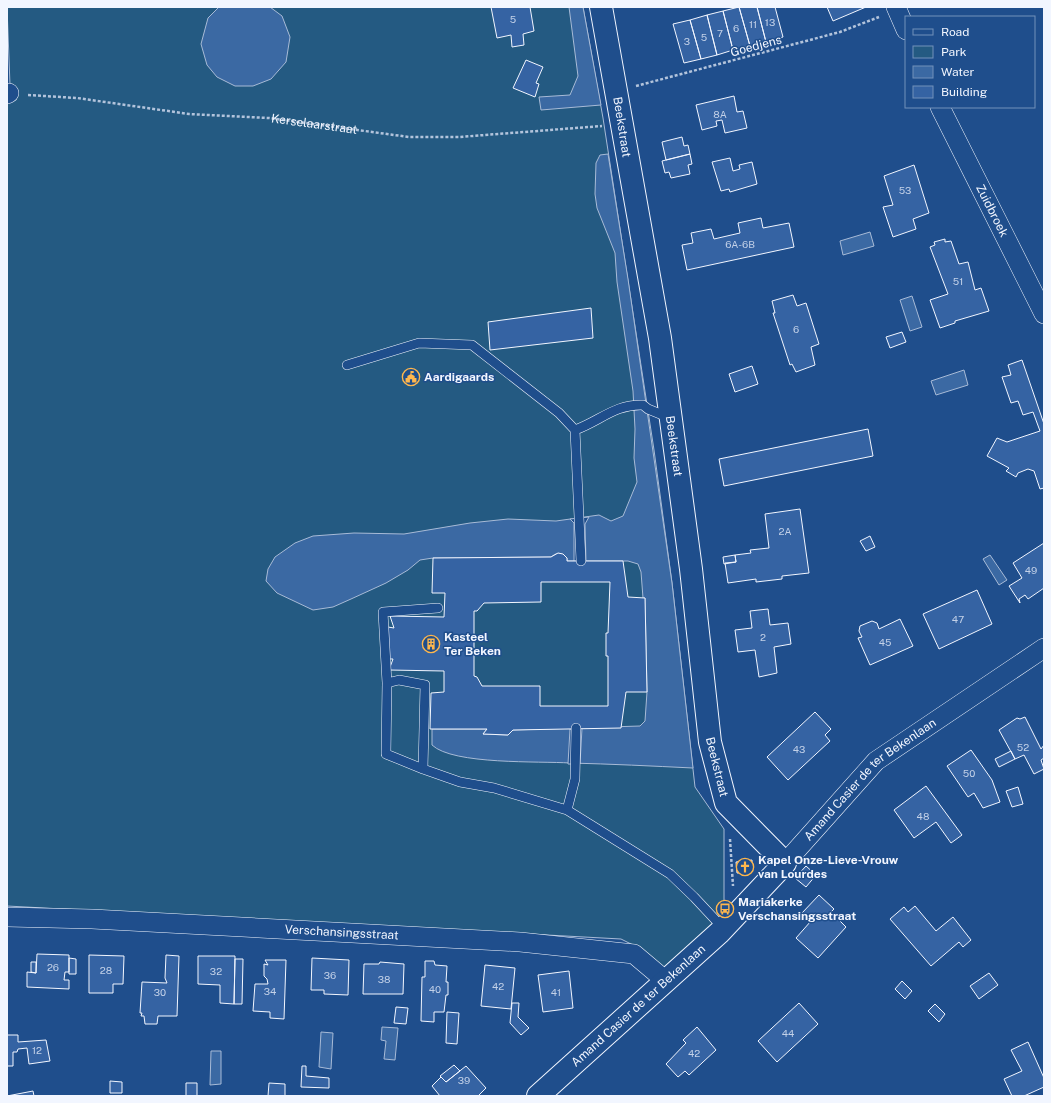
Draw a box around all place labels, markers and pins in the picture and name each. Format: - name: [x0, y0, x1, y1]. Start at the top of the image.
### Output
- public building icon: Aardigaards: [401, 367, 421, 387]
- place label: Aardigaards: [424, 370, 494, 384]
- place label: Kasteel Ter Beken: [444, 630, 501, 658]
- building icon: Kasteel Ter Beken: [421, 634, 441, 654]
- place label: Kapel Onze-Lieve-Vrouw van Lourdes: [758, 853, 899, 881]
- church icon: Kapel Onze-Lieve-Vrouw van Lourdes: [735, 857, 755, 877]
- place label: Mariakerke Verschansingsstraat: [738, 895, 856, 923]
- bus stop icon: Mariakerke Verschansingsstraat: [715, 899, 735, 919]

